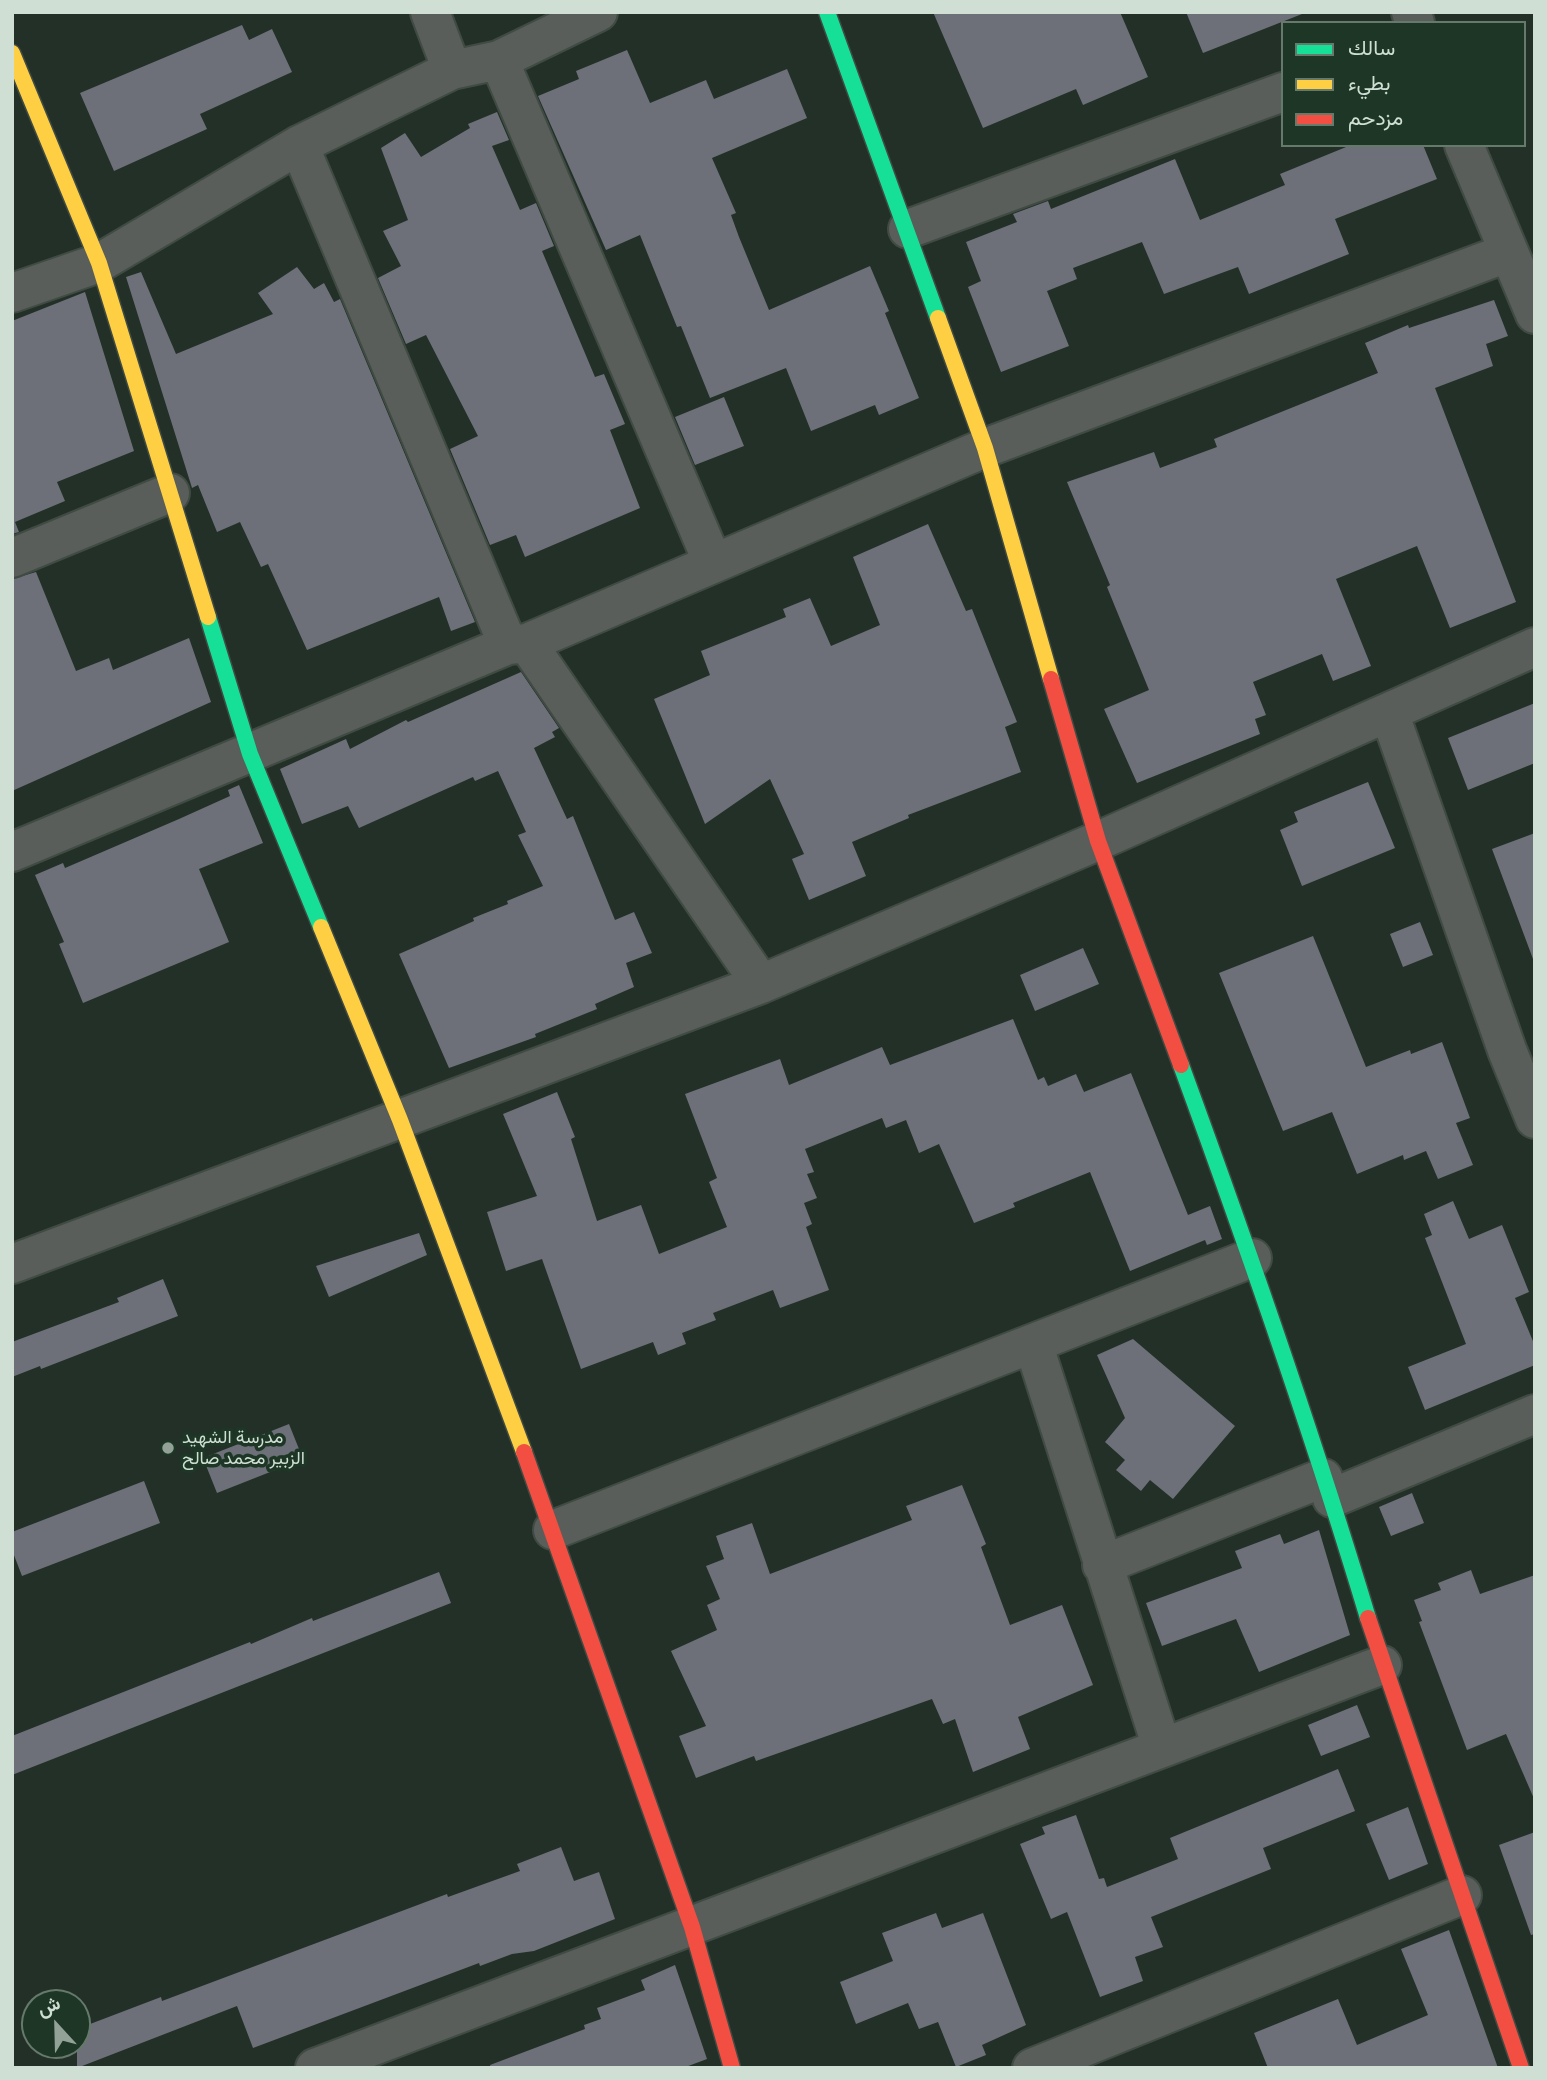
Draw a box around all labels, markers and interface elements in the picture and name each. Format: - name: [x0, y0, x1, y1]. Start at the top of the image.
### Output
- legend: [1281, 21, 1526, 147]
- text: سالك: [1348, 35, 1395, 61]
- text: بطيء: [1348, 70, 1391, 96]
- text: مزدحم: [1348, 105, 1403, 131]
- place label: مدرسة الشهيد الزبير محمد صالح: [182, 1427, 305, 1470]
- marker: مدرسة الشهيد الزبير محمد صالح: [160, 1440, 176, 1456]
- north arrow: [21, 1989, 91, 2059]
- text: ش: [34, 1991, 64, 2021]

